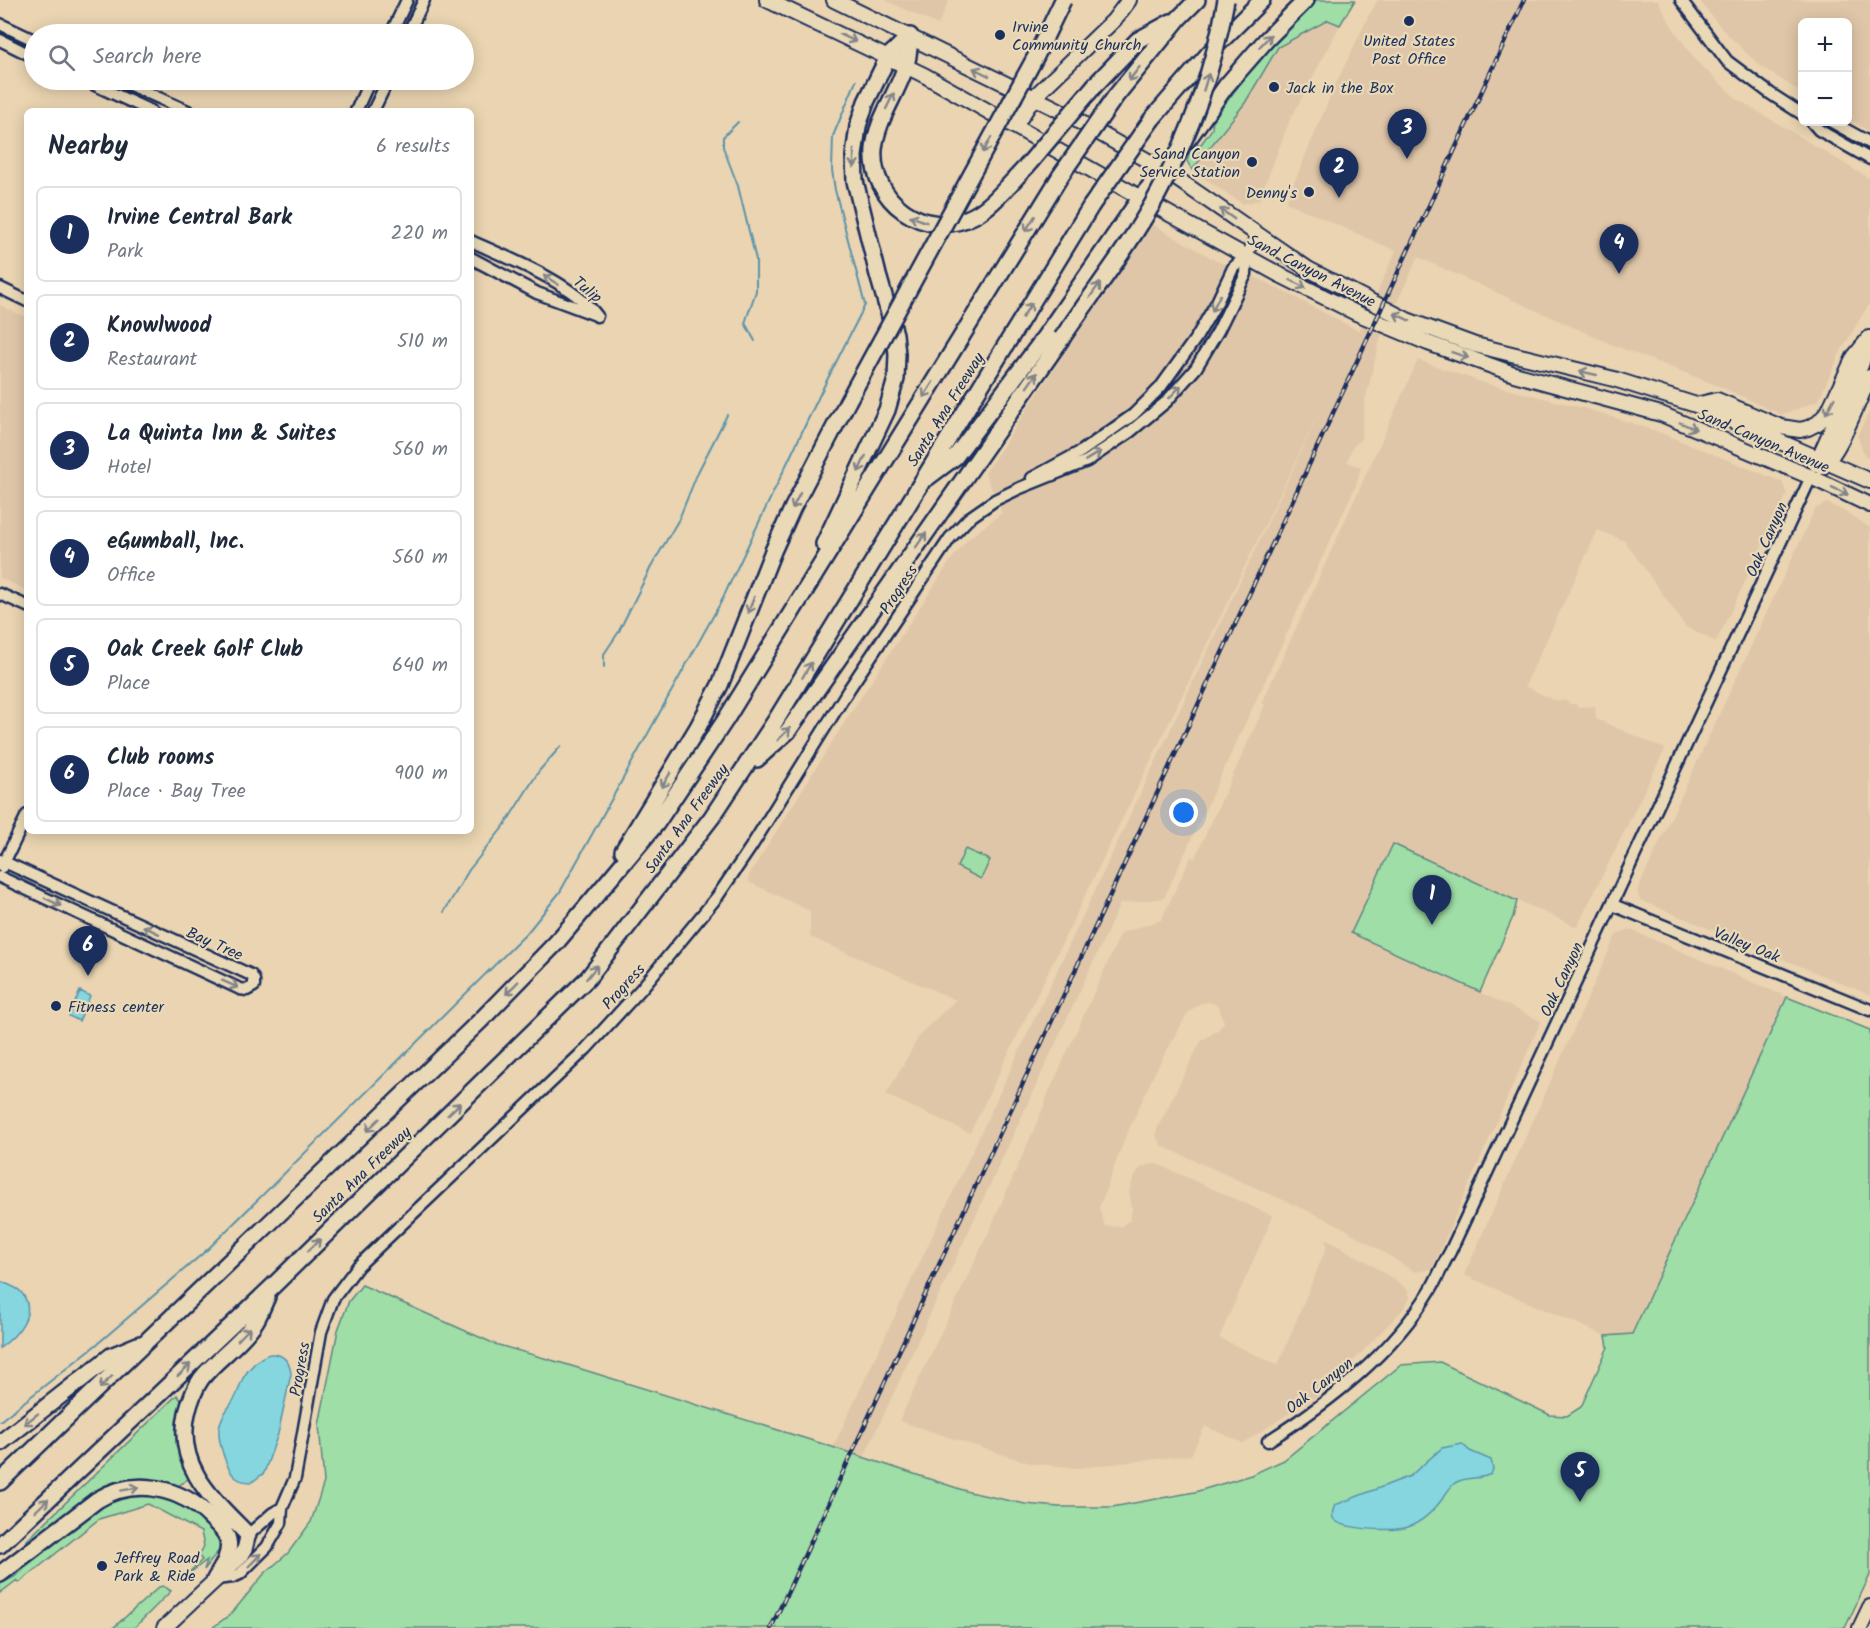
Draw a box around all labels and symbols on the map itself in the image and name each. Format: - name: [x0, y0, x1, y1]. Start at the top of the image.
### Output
- marker: United States Post Office: [1402, 14, 1416, 28]
- place label: Irvine Community Church: [1012, 15, 1141, 58]
- marker: Irvine Community Church: [993, 28, 1007, 42]
- place label: United States Post Office: [1363, 29, 1455, 72]
- one-way arrow: [839, 33, 857, 45]
- one-way arrow: [1258, 34, 1272, 49]
- one-way arrow: [973, 65, 991, 77]
- one-way arrow: [1127, 66, 1140, 82]
- one-way arrow: [1201, 73, 1212, 92]
- place label: Jack in the Box: [1286, 76, 1395, 101]
- marker: Jack in the Box: [1267, 80, 1281, 94]
- one-way arrow: [884, 93, 896, 111]
- pin: 3: [1388, 110, 1426, 159]
- one-way arrow: [981, 136, 993, 153]
- place label: Sand Canyon Service Station: [1140, 142, 1240, 185]
- pin: 2: [1320, 148, 1358, 198]
- one-way arrow: [848, 149, 860, 169]
- marker: Sand Canyon Service Station: [1245, 155, 1259, 169]
- place label: Denny's: [1246, 181, 1297, 206]
- marker: Denny's: [1302, 185, 1316, 199]
- one-way arrow: [1219, 208, 1235, 220]
- one-way arrow: [909, 213, 928, 224]
- one-way arrow: [1024, 215, 1036, 232]
- pin: 4: [1600, 224, 1638, 274]
- street label: Sand Canyon Avenue: [1243, 228, 1380, 315]
- street label: Tulip: [567, 270, 607, 310]
- one-way arrow: [543, 274, 560, 286]
- one-way arrow: [1289, 279, 1307, 291]
- one-way arrow: [1089, 282, 1101, 299]
- one-way arrow: [1210, 294, 1221, 312]
- one-way arrow: [1022, 302, 1034, 319]
- one-way arrow: [1393, 311, 1411, 323]
- street label: Santa Ana Freeway: [901, 347, 992, 472]
- one-way arrow: [1451, 350, 1469, 361]
- one-way arrow: [1579, 367, 1599, 378]
- one-way arrow: [1026, 373, 1038, 389]
- one-way arrow: [922, 381, 934, 398]
- one-way arrow: [1168, 385, 1182, 400]
- one-way arrow: [1824, 397, 1836, 414]
- street label: Sand Canyon Avenue: [1693, 402, 1833, 481]
- one-way arrow: [1678, 421, 1697, 432]
- one-way arrow: [1084, 450, 1101, 462]
- one-way arrow: [855, 454, 867, 472]
- one-way arrow: [1831, 486, 1849, 498]
- one-way arrow: [790, 492, 802, 509]
- street label: Oak Canyon: [1740, 498, 1795, 581]
- one-way arrow: [915, 533, 927, 549]
- street label: Progress: [874, 560, 925, 620]
- one-way arrow: [745, 596, 756, 614]
- one-way arrow: [801, 662, 813, 679]
- one-way arrow: [777, 726, 792, 741]
- street label: Santa Ana Freeway: [639, 758, 736, 879]
- one-way arrow: [660, 771, 672, 788]
- your location: [1169, 798, 1198, 827]
- pin: 1: [1412, 876, 1452, 925]
- one-way arrow: [43, 896, 61, 908]
- street label: Bay Tree: [182, 921, 247, 968]
- street label: Valley Oak: [1709, 921, 1784, 970]
- one-way arrow: [143, 924, 161, 936]
- pin: 6: [68, 926, 107, 976]
- street label: Oak Canyon: [1534, 938, 1591, 1021]
- street label: Progress: [596, 958, 652, 1016]
- one-way arrow: [586, 964, 599, 980]
- one-way arrow: [220, 979, 238, 990]
- one-way arrow: [505, 981, 519, 996]
- place label: Fitness center: [68, 995, 165, 1020]
- marker: Fitness center: [49, 999, 63, 1013]
- one-way arrow: [446, 1102, 461, 1116]
- one-way arrow: [365, 1117, 380, 1132]
- street label: Santa Ana Freeway: [306, 1120, 418, 1229]
- one-way arrow: [307, 1238, 322, 1253]
- one-way arrow: [237, 1326, 251, 1341]
- street label: Progress: [283, 1340, 318, 1398]
- street label: Oak Canyon: [1281, 1352, 1359, 1421]
- one-way arrow: [176, 1363, 191, 1378]
- one-way arrow: [99, 1374, 114, 1389]
- one-way arrow: [23, 1413, 39, 1425]
- pin: 5: [1560, 1452, 1600, 1502]
- one-way arrow: [119, 1483, 139, 1494]
- one-way arrow: [35, 1497, 50, 1512]
- place label: Jeffrey Road Park & Ride: [114, 1546, 200, 1589]
- one-way arrow: [247, 1552, 262, 1567]
- marker: Jeffrey Road Park & Ride: [95, 1559, 109, 1573]

